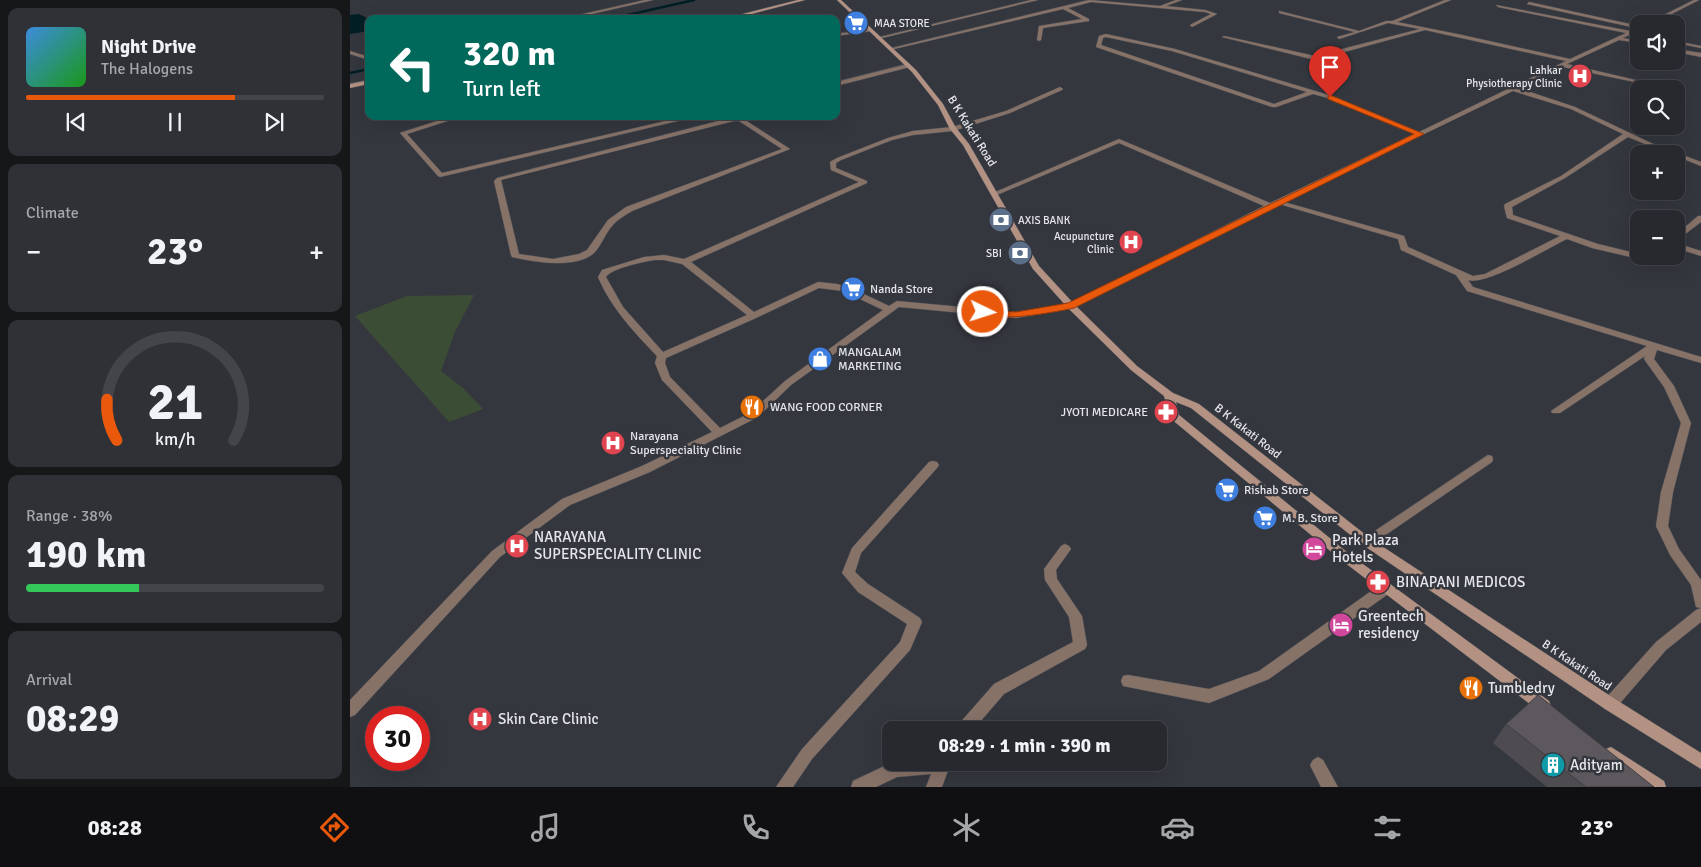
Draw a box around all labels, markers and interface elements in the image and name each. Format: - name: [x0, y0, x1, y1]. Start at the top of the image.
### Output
- supermarket icon: MAA STORE: [843, 10, 869, 36]
- map controls: [1630, 15, 1685, 265]
- button: sound: [1630, 15, 1685, 70]
- place label: MAA STORE: [874, 17, 930, 30]
- text: 320 m: [463, 32, 556, 75]
- text: Night Drive: [101, 35, 196, 59]
- icon: left: [380, 35, 445, 100]
- pin: [1309, 46, 1351, 97]
- icon: arrive: [1316, 53, 1344, 81]
- text: The Halogens: [101, 59, 193, 79]
- hospital icon: Lahkar Physiotherapy Clinic: [1567, 63, 1593, 89]
- place label: Lahkar Physiotherapy Clinic: [1466, 64, 1562, 90]
- text: Turn left: [463, 75, 541, 102]
- button: search: [1630, 80, 1685, 135]
- street label: B K Kakati Road: [944, 93, 999, 169]
- icon: previous: [62, 108, 90, 136]
- icon: pause: [161, 108, 189, 136]
- icon: next: [260, 108, 288, 136]
- button: +: [1630, 145, 1685, 200]
- text: Climate: [26, 203, 79, 223]
- bank icon: AXIS BANK: [988, 207, 1014, 233]
- button: −: [1630, 210, 1685, 265]
- place label: AXIS BANK: [1018, 214, 1071, 227]
- text: 23°: [147, 228, 203, 275]
- hospital icon: Acupuncture Clinic: [1118, 229, 1144, 255]
- place label: Acupuncture Clinic: [1054, 230, 1114, 256]
- text: −: [26, 235, 41, 269]
- text: +: [309, 235, 324, 269]
- bank icon: SBI: [1007, 240, 1033, 266]
- place label: SBI: [986, 247, 1002, 260]
- supermarket icon: Nanda Store: [840, 276, 866, 302]
- place label: Nanda Store: [870, 282, 933, 297]
- position arrow: [956, 285, 1008, 337]
- place label: MANGALAM MARKETING: [838, 345, 901, 374]
- shop icon: MANGALAM MARKETING: [807, 346, 833, 372]
- text: 21: [147, 370, 203, 434]
- restaurant icon: WANG FOOD CORNER: [739, 394, 765, 420]
- pharmacy icon: JYOTI MEDICARE: [1153, 399, 1179, 425]
- place label: WANG FOOD CORNER: [770, 400, 883, 415]
- street label: B K Kakati Road: [1211, 401, 1284, 462]
- place label: JYOTI MEDICARE: [1061, 405, 1148, 420]
- text: km/h: [155, 428, 195, 450]
- place label: Narayana Superspeciality Clinic: [630, 429, 742, 458]
- hospital icon: Narayana Superspeciality Clinic: [600, 430, 626, 456]
- supermarket icon: Rishab Store: [1214, 477, 1240, 503]
- place label: Rishab Store: [1244, 483, 1309, 498]
- supermarket icon: M. B. Store: [1252, 505, 1278, 531]
- text: Range · 38%: [26, 506, 112, 526]
- place label: M. B. Store: [1282, 511, 1338, 526]
- place label: NARAYANA SUPERSPECIALITY CLINIC: [534, 528, 701, 563]
- text: 190 km: [26, 531, 147, 578]
- place label: Park Plaza Hotels: [1332, 531, 1399, 566]
- hospital icon: NARAYANA SUPERSPECIALITY CLINIC: [504, 533, 530, 559]
- hotel icon: Park Plaza Hotels: [1301, 536, 1327, 562]
- pharmacy icon: BINAPANI MEDICOS: [1365, 569, 1391, 595]
- place label: BINAPANI MEDICOS: [1396, 573, 1525, 591]
- place label: Greentech residency: [1358, 607, 1424, 642]
- hotel icon: Greentech residency: [1328, 612, 1354, 638]
- street label: B K Kakati Road: [1539, 637, 1614, 694]
- text: Arrival: [26, 670, 72, 690]
- restaurant icon: Tumbledry: [1458, 675, 1484, 701]
- place label: Tumbledry: [1488, 679, 1555, 697]
- text: 08:29: [26, 695, 119, 742]
- speed limit sign: 30: [365, 706, 430, 771]
- hospital icon: Skin Care Clinic: [467, 706, 493, 732]
- place label: Skin Care Clinic: [498, 710, 599, 728]
- text: 08:29 · 1 min · 390 m: [938, 734, 1111, 758]
- building icon: Adityam: [1540, 752, 1566, 778]
- place label: Adityam: [1570, 756, 1623, 774]
- icon: directions: [317, 810, 352, 845]
- icon: music: [528, 810, 563, 845]
- icon: phone: [738, 810, 773, 845]
- icon: climate: [949, 810, 984, 845]
- icon: car: [1160, 810, 1195, 845]
- icon: filters: [1370, 810, 1405, 845]
- text: 08:28: [88, 814, 142, 841]
- text: 23°: [1581, 814, 1613, 841]

